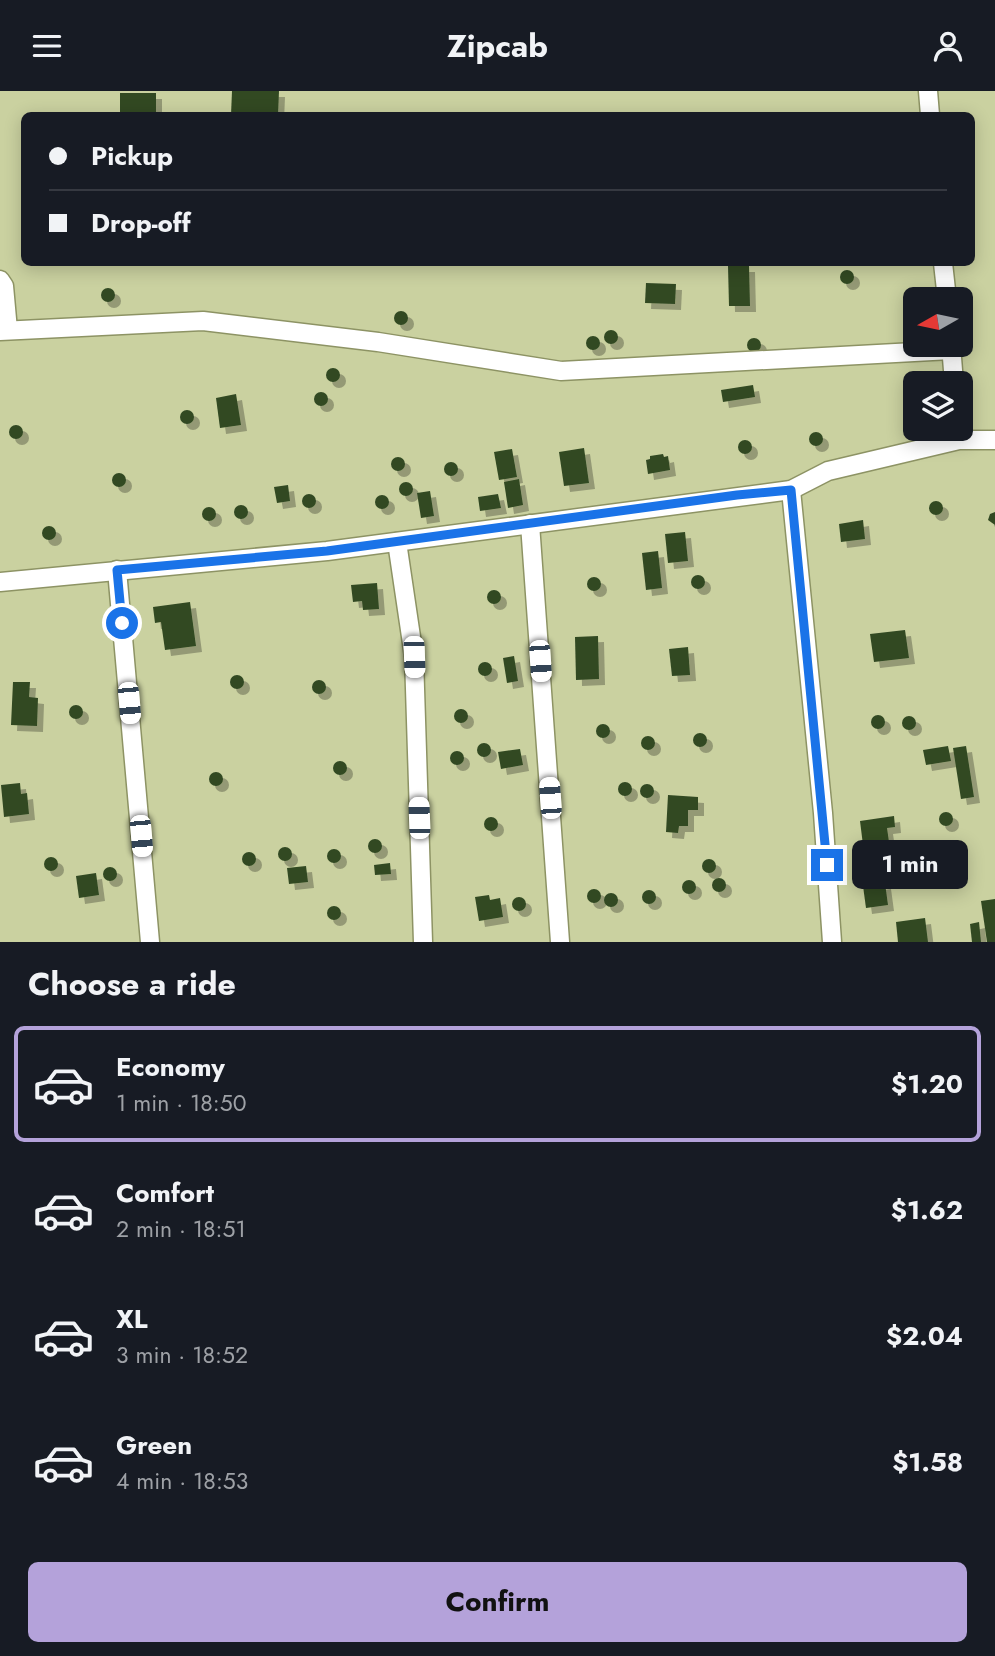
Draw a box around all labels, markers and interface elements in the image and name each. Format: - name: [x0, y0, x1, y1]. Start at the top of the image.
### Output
- text: Zipcab: [447, 23, 548, 69]
- icon: menu: [28, 27, 66, 65]
- icon: person: [929, 27, 967, 65]
- text: Pickup: [91, 137, 173, 175]
- text: Drop-off: [91, 204, 191, 242]
- north arrow: [903, 287, 973, 357]
- map controls: [903, 287, 973, 441]
- button: layers: [903, 371, 973, 441]
- route start: [106, 607, 138, 639]
- car: [403, 636, 426, 678]
- car: [529, 639, 552, 683]
- car: [117, 681, 142, 725]
- car: [539, 776, 562, 820]
- car: [408, 797, 431, 839]
- car: [129, 814, 154, 858]
- callout: 1 min: [852, 841, 967, 889]
- text: 1 min: [881, 847, 939, 881]
- route end: [811, 849, 843, 881]
- text: Choose a ride: [28, 961, 236, 1007]
- text: Economy: [116, 1048, 225, 1086]
- icon: car: [32, 1053, 95, 1116]
- text: $1.20: [891, 1065, 963, 1103]
- text: 1 min · 18:50: [116, 1086, 247, 1120]
- text: Comfort: [116, 1174, 214, 1212]
- icon: car: [32, 1179, 95, 1242]
- text: $1.62: [891, 1191, 963, 1229]
- text: 2 min · 18:51: [116, 1212, 246, 1246]
- text: XL: [116, 1300, 148, 1338]
- icon: car: [32, 1305, 95, 1368]
- text: $2.04: [886, 1317, 963, 1355]
- text: 3 min · 18:52: [116, 1338, 248, 1372]
- text: Green: [116, 1426, 192, 1464]
- icon: car: [32, 1431, 95, 1494]
- text: $1.58: [892, 1443, 963, 1481]
- text: 4 min · 18:53: [116, 1464, 248, 1498]
- button: Confirm: [28, 1562, 967, 1642]

